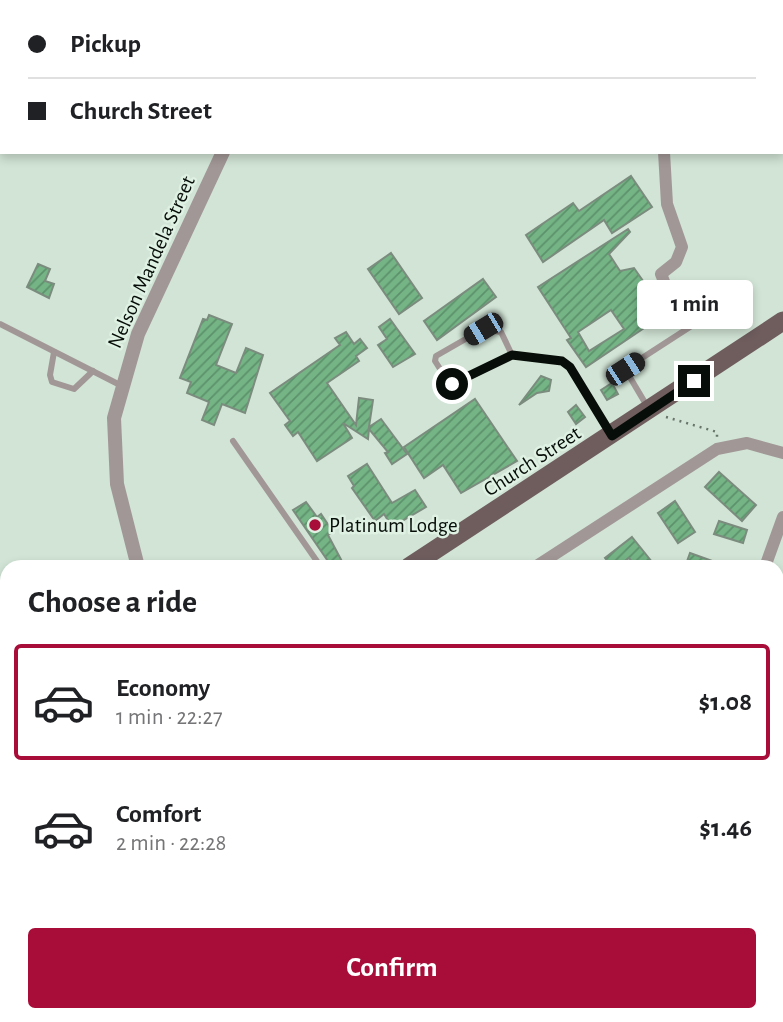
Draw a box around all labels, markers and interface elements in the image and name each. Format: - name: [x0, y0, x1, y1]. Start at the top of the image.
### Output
- text: Pickup: [70, 31, 141, 57]
- text: Church Street: [70, 98, 212, 124]
- street label: Nelson Mandela Street: [104, 173, 199, 351]
- callout: 1 min: [636, 280, 752, 328]
- text: 1 min: [671, 293, 719, 316]
- car: [460, 309, 507, 349]
- car: [602, 349, 649, 389]
- route end: [678, 365, 710, 397]
- route start: [436, 368, 468, 400]
- street label: Church Street: [480, 422, 585, 500]
- place label: Platinum Lodge: [329, 515, 458, 536]
- marker: Platinum Lodge: [307, 517, 323, 533]
- text: Choose a ride: [28, 586, 197, 618]
- icon: car: [32, 671, 95, 734]
- text: Economy: [116, 675, 210, 701]
- text: $1.08: [699, 689, 752, 715]
- text: 1 min · 22:27: [116, 706, 223, 729]
- icon: car: [32, 797, 95, 860]
- text: Comfort: [116, 801, 201, 827]
- text: $1.46: [699, 815, 752, 841]
- text: 2 min · 22:28: [116, 832, 227, 855]
- button: Confirm: [28, 928, 756, 1008]

